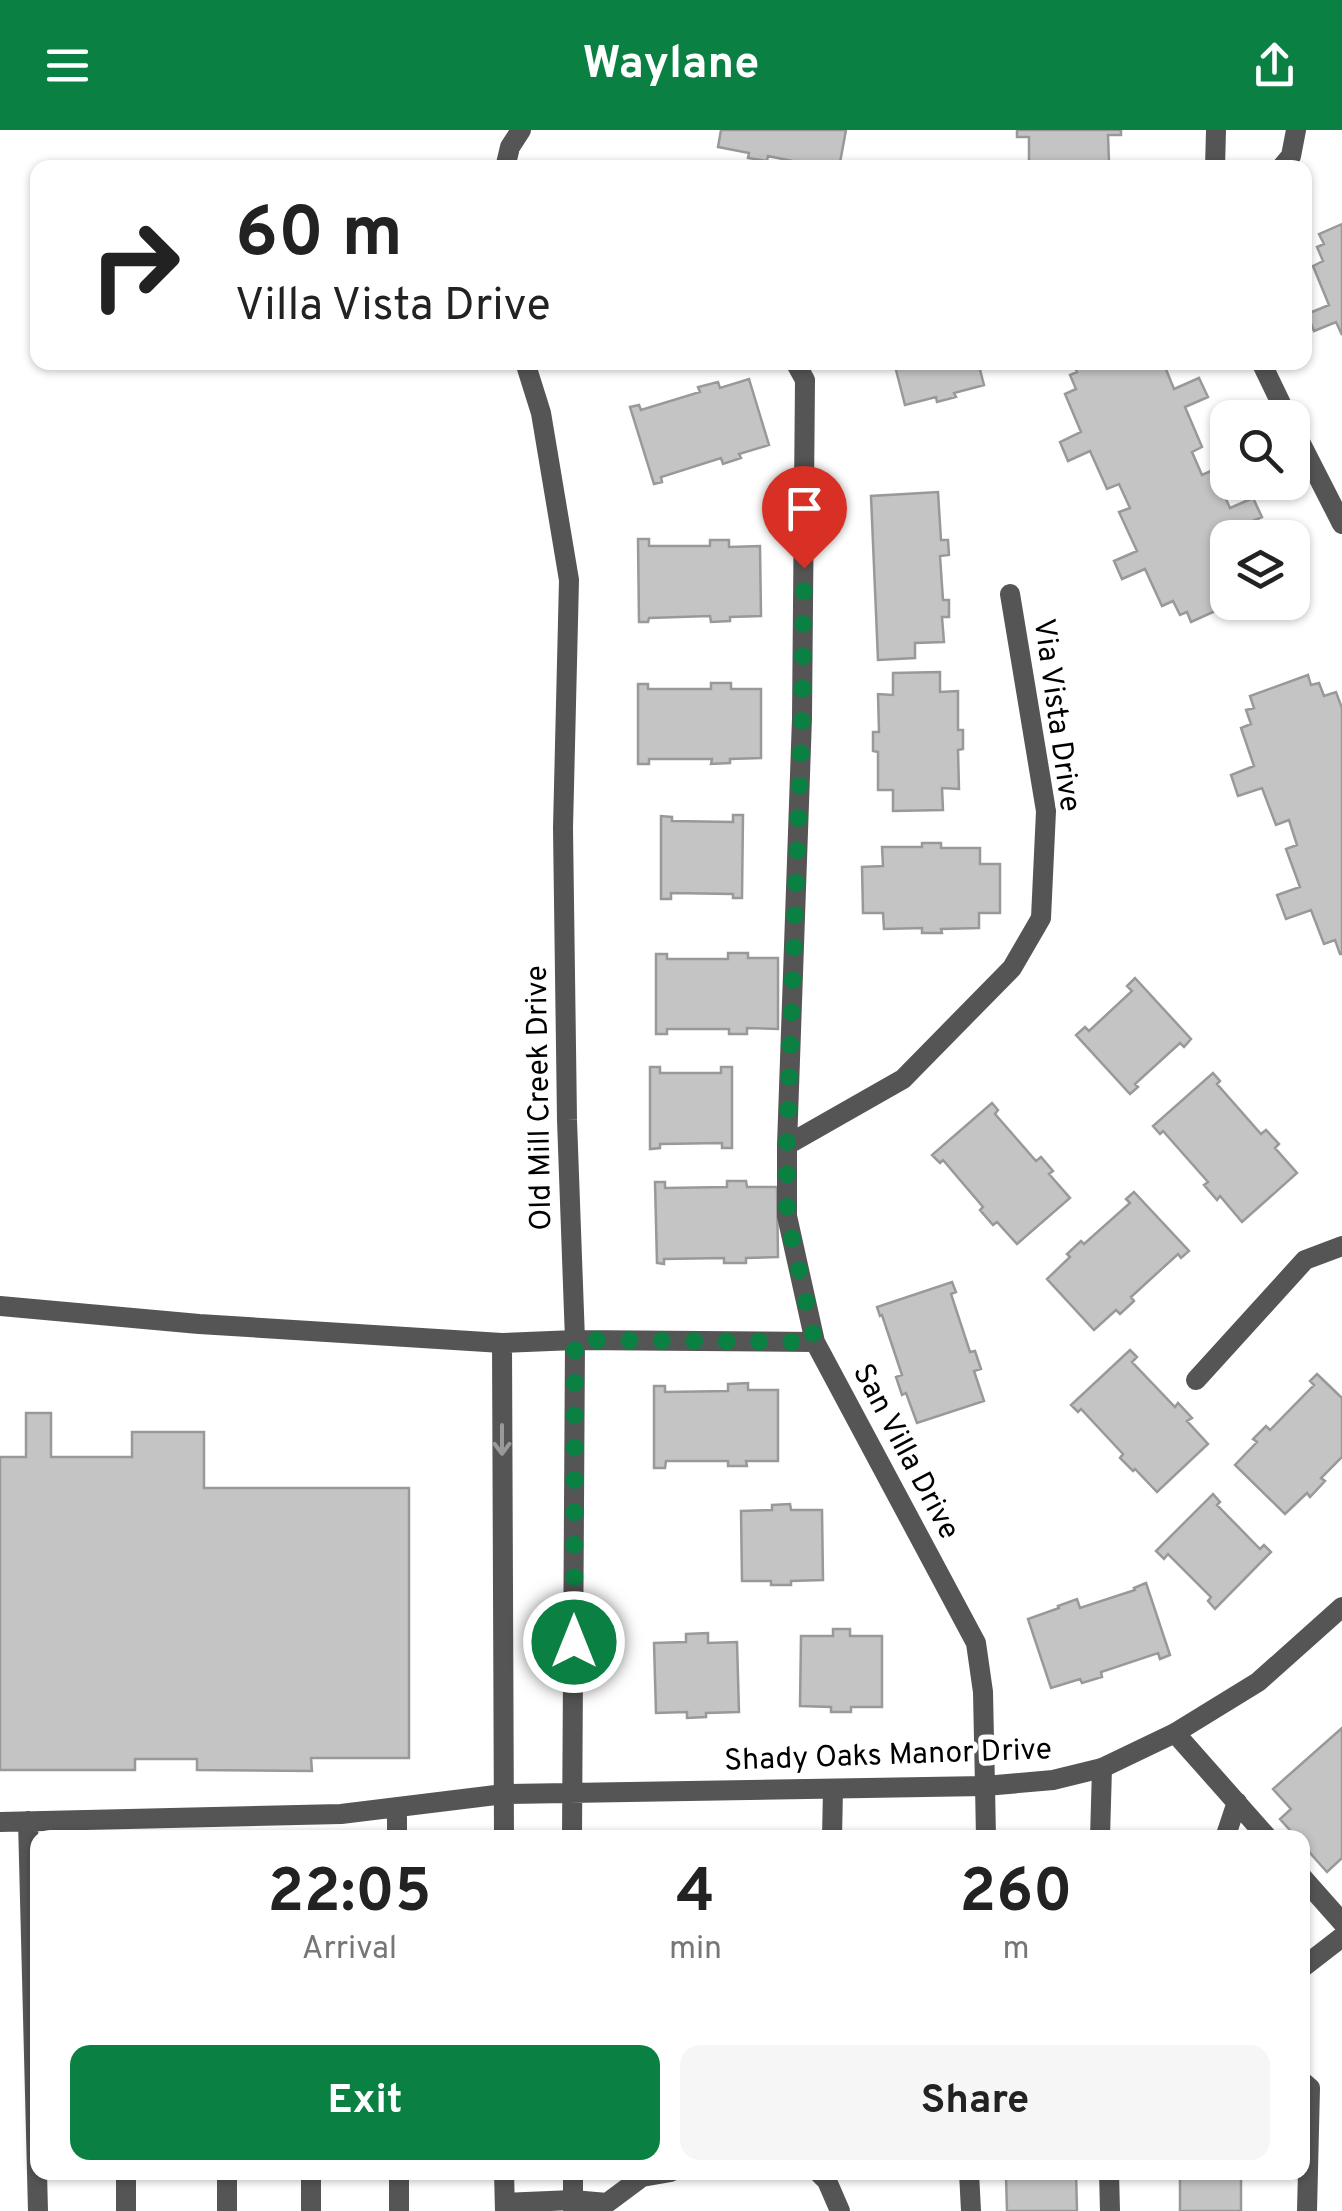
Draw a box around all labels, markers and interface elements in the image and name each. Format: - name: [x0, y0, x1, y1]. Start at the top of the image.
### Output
- text: Waylane: [583, 37, 759, 94]
- icon: menu: [40, 38, 95, 93]
- icon: share: [1247, 38, 1302, 93]
- text: 60 m: [235, 192, 403, 281]
- icon: right: [70, 200, 200, 330]
- text: Villa Vista Drive: [235, 279, 551, 336]
- map controls: [1210, 400, 1310, 620]
- button: search: [1210, 400, 1310, 500]
- pin: [762, 466, 847, 569]
- icon: arrive: [777, 481, 832, 536]
- button: layers: [1210, 520, 1310, 620]
- street label: Via Vista Drive: [1024, 616, 1087, 814]
- street label: Old Mill Creek Drive: [520, 965, 561, 1231]
- street label: San Villa Drive: [843, 1358, 967, 1546]
- one-way arrow: [493, 1424, 512, 1456]
- position arrow: [522, 1590, 626, 1694]
- street label: Shady Oaks Manor Drive: [724, 1732, 1053, 1781]
- text: 22:05: [267, 1857, 431, 1933]
- text: 4: [676, 1857, 715, 1933]
- text: 260: [960, 1857, 1073, 1933]
- text: Arrival: [302, 1930, 397, 1970]
- text: min: [669, 1930, 722, 1970]
- text: m: [1003, 1930, 1030, 1970]
- button: Exit: [70, 2045, 660, 2160]
- button: Share: [680, 2045, 1270, 2160]

